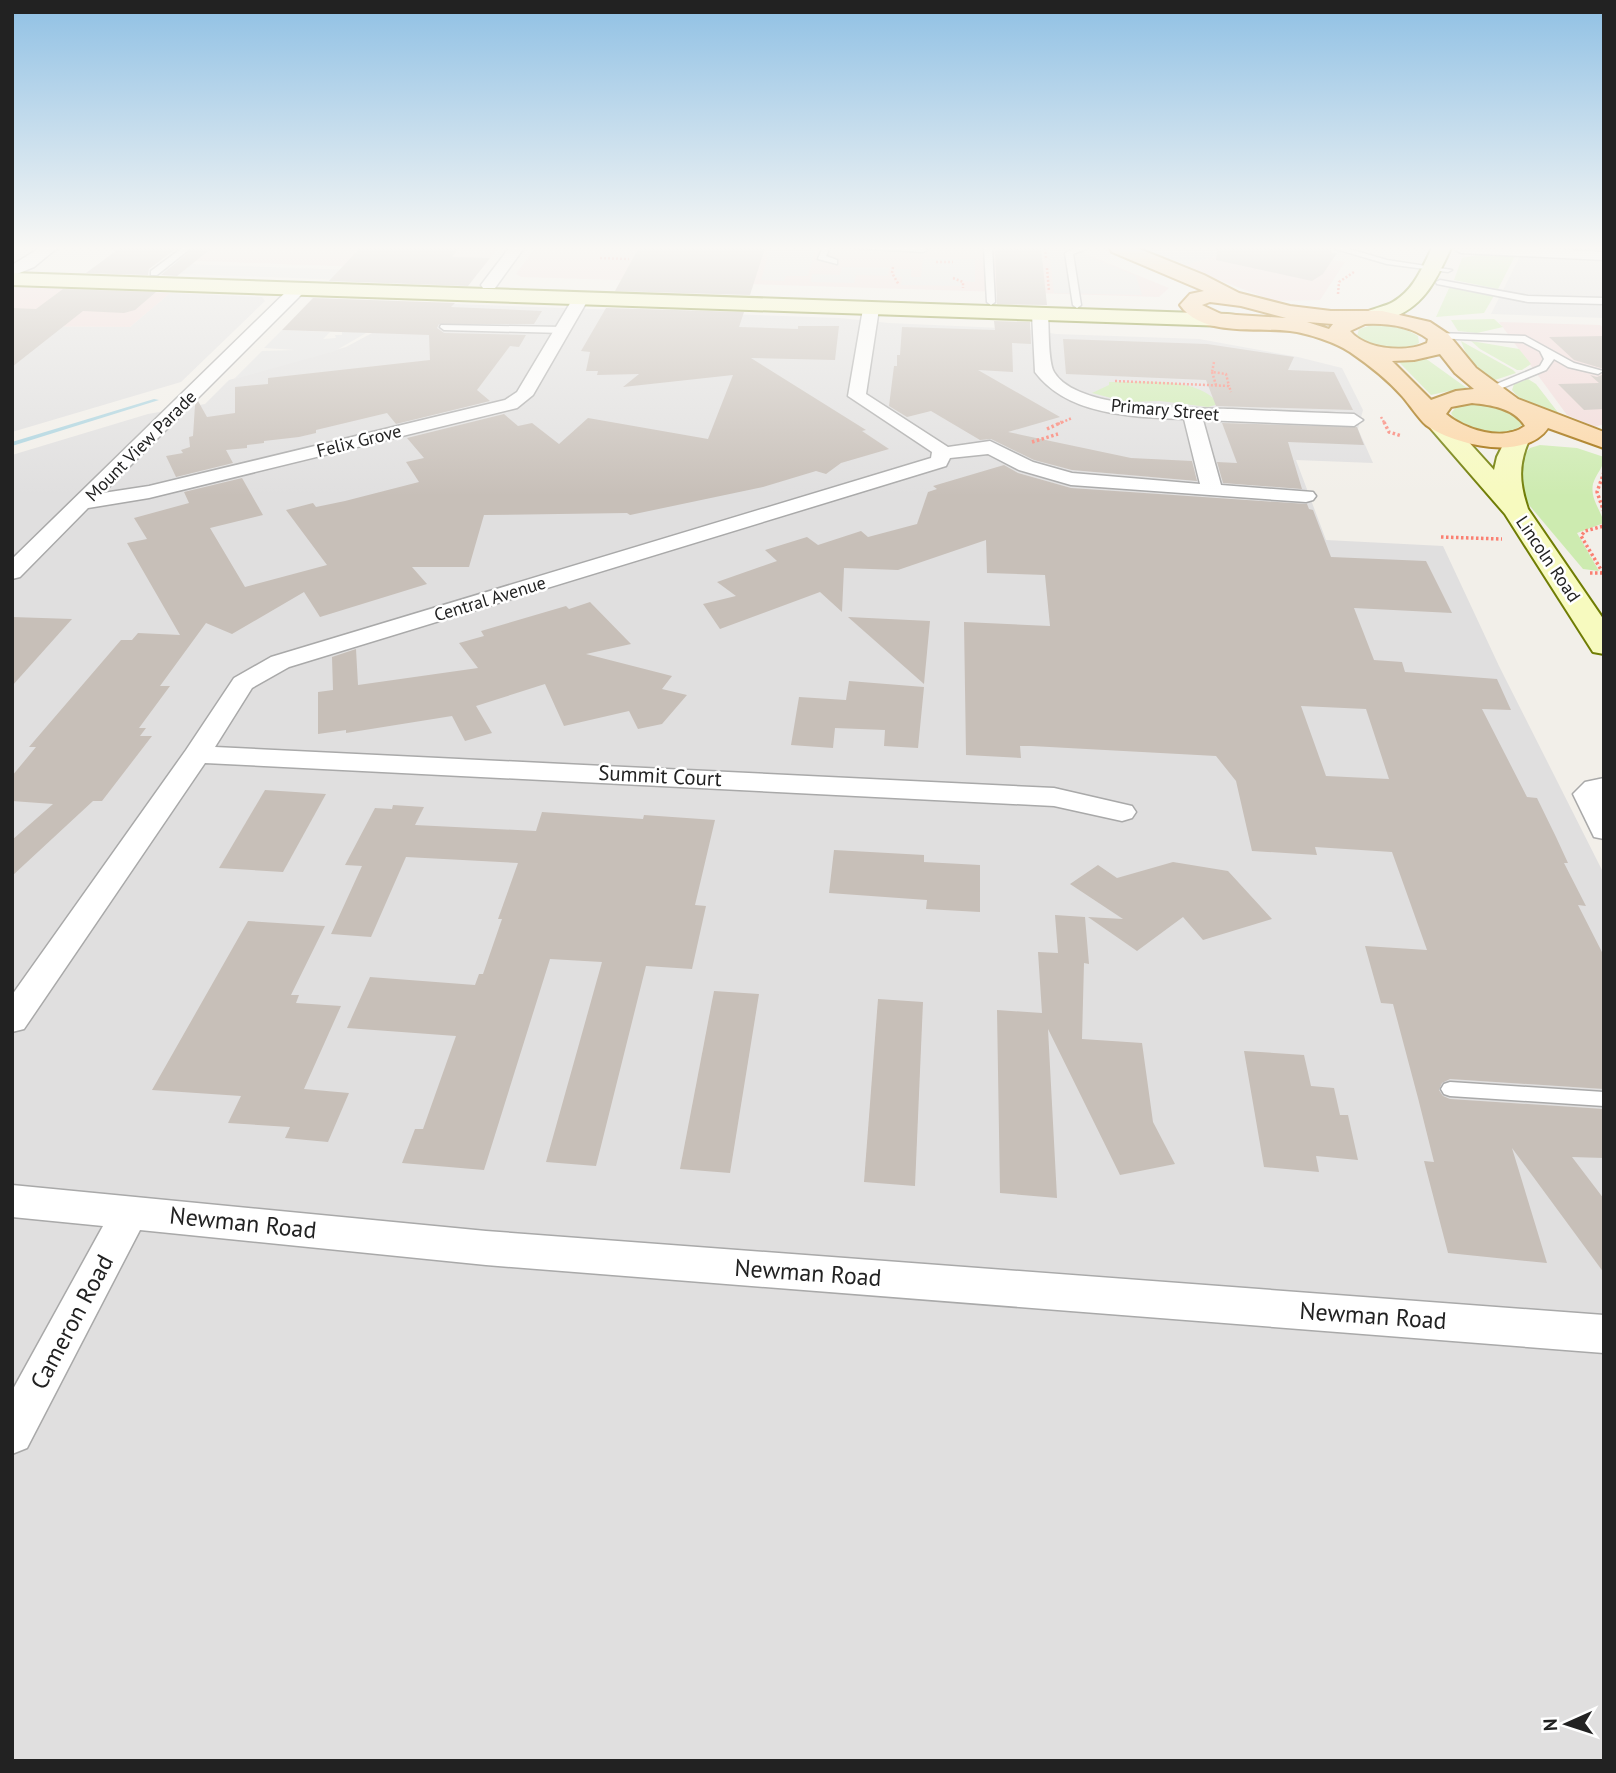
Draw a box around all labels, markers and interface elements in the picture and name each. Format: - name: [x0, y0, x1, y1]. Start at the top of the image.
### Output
- street label: Mount View Parade: [80, 385, 201, 506]
- street label: Primary Street: [1110, 393, 1220, 426]
- street label: Felix Grove: [314, 419, 404, 462]
- street label: Lincoln Road: [1511, 511, 1586, 606]
- street label: Central Avenue: [431, 571, 548, 626]
- street label: Summit Court: [598, 759, 722, 792]
- street label: Newman Road: [168, 1199, 318, 1246]
- street label: Cameron Road: [23, 1249, 120, 1394]
- street label: Newman Road: [733, 1252, 883, 1293]
- street label: Newman Road: [1298, 1295, 1448, 1336]
- north arrow: [1532, 1689, 1602, 1759]
- text: N: [1538, 1718, 1562, 1732]

